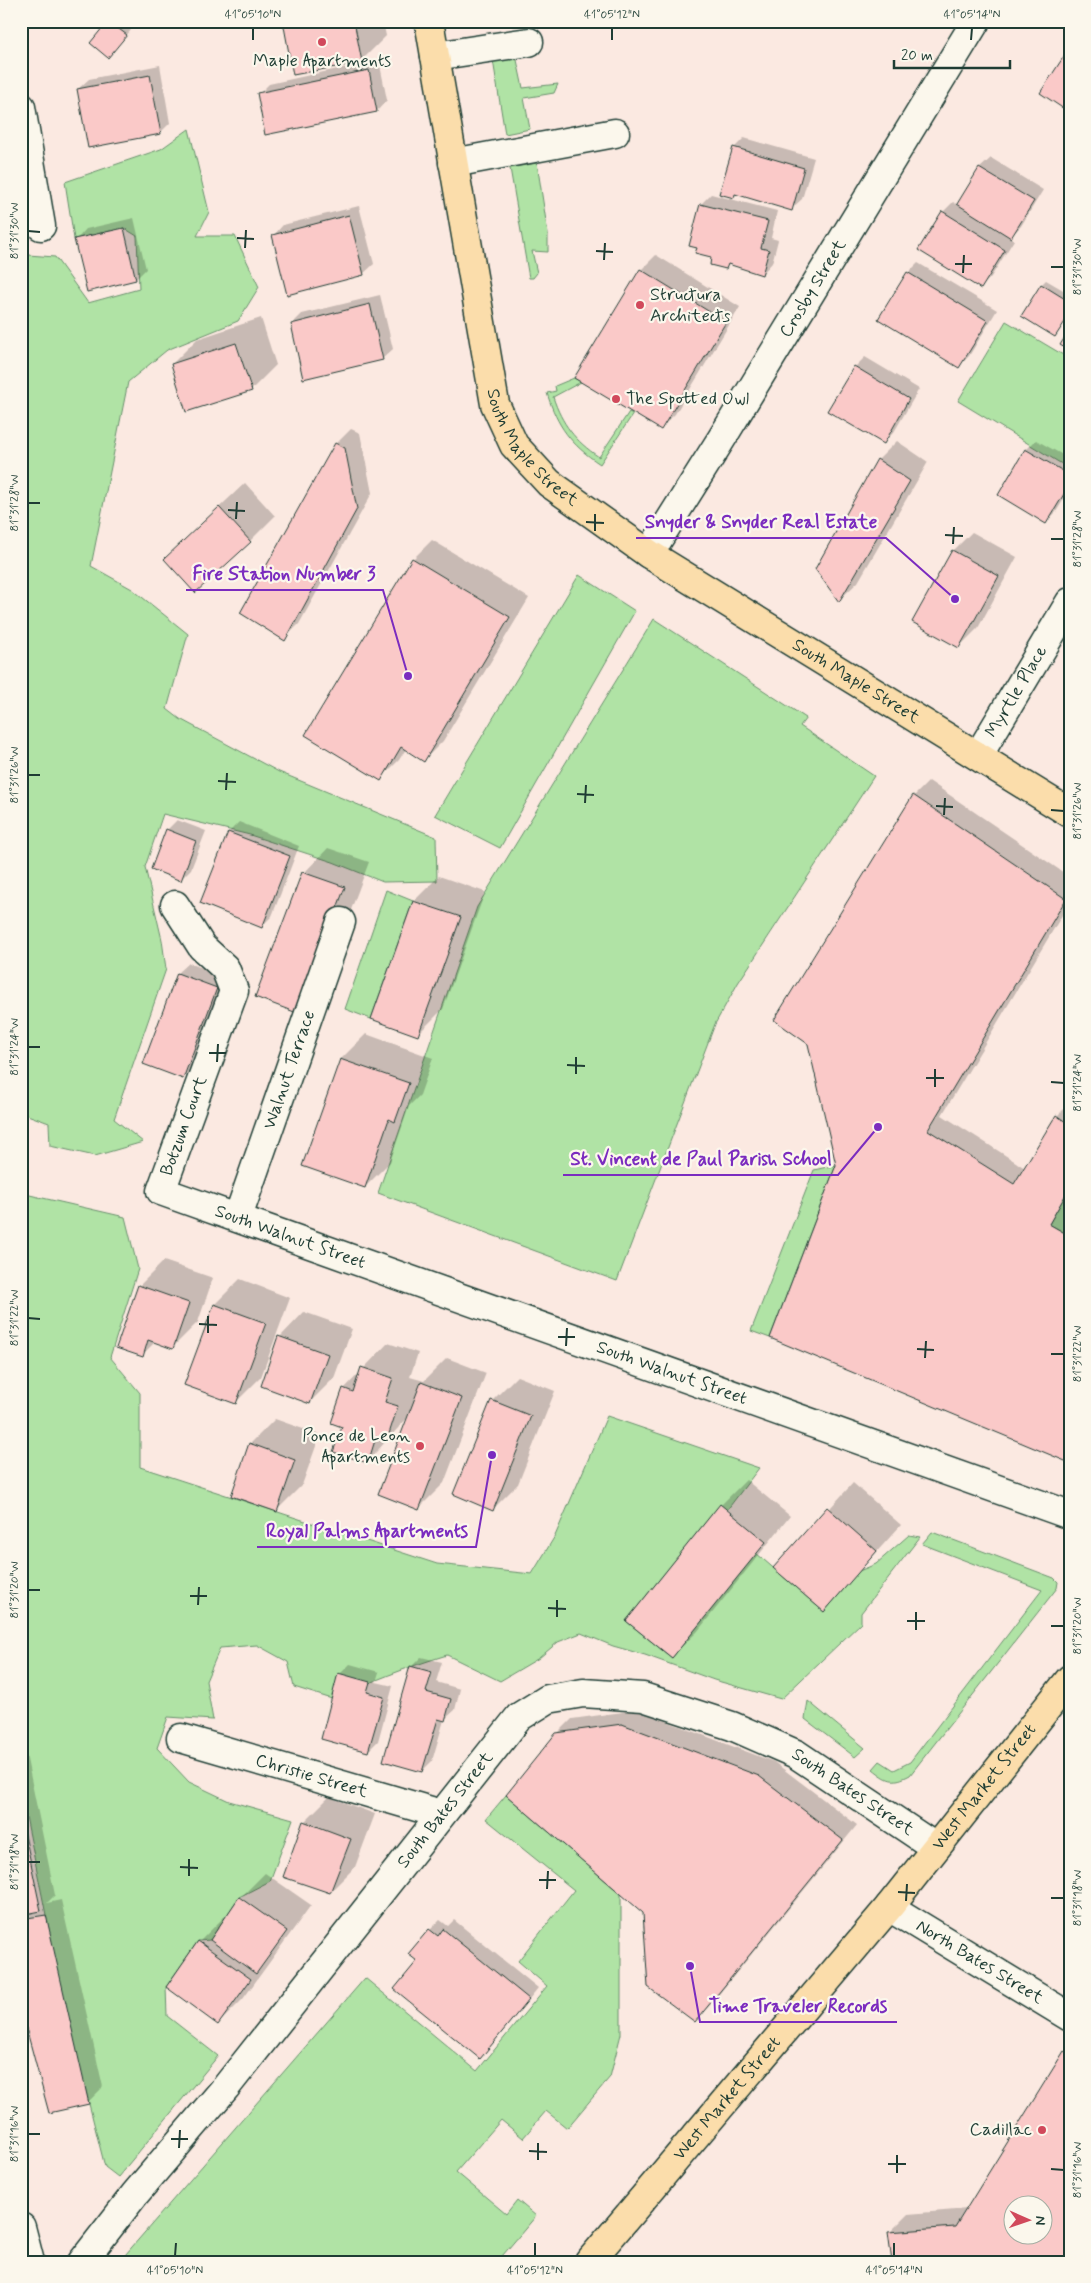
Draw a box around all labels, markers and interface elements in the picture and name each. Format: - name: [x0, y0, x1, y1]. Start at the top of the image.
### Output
- text: 41°05'10"N: [225, 7, 281, 23]
- text: 41°05'12"N: [584, 7, 640, 23]
- text: 41°05'14"N: [944, 7, 1000, 23]
- marker: Maple Apartments: [316, 36, 328, 48]
- scale bar: [894, 38, 1010, 70]
- text: 20 m: [901, 46, 933, 66]
- place label: Maple Apartments: [253, 49, 391, 74]
- text: 81°31'30"W: [7, 203, 23, 259]
- street label: Crosby Street: [774, 235, 852, 342]
- text: 81°31'30"W: [1070, 239, 1086, 295]
- place label: Structura Architects: [650, 283, 731, 328]
- marker: Structura Architects: [634, 299, 646, 311]
- street label: South Maple Street: [481, 387, 583, 512]
- place label: The Spotted Owl: [626, 387, 749, 411]
- marker: The Spotted Owl: [610, 393, 622, 405]
- text: 81°31'28"W: [7, 474, 23, 531]
- callout: Snyder & Snyder Real Estate: [636, 504, 886, 538]
- text: Snyder & Snyder Real Estate: [645, 510, 877, 535]
- text: 81°31'28"W: [1070, 510, 1086, 567]
- callout: Fire Station Number 3: [186, 556, 383, 590]
- text: Fire Station Number 3: [192, 562, 376, 587]
- street label: South Maple Street: [788, 633, 924, 730]
- street label: Myrtle Place: [980, 641, 1053, 742]
- text: 81°31'26"W: [7, 746, 23, 803]
- text: 81°31'26"W: [1070, 782, 1086, 839]
- street label: Walnut Terrace: [258, 1007, 321, 1133]
- text: 81°31'24"W: [7, 1018, 23, 1076]
- text: 81°31'24"W: [1070, 1054, 1086, 1112]
- street label: Botzum Court: [155, 1073, 213, 1179]
- callout: St. Vincent de Paul Parish School: [563, 1141, 838, 1175]
- text: St. Vincent de Paul Parish School: [570, 1147, 832, 1172]
- street label: South Walnut Street: [212, 1199, 369, 1275]
- text: 81°31'22"W: [7, 1290, 23, 1346]
- text: 81°31'22"W: [1070, 1326, 1086, 1382]
- street label: South Walnut Street: [593, 1335, 751, 1411]
- place label: Ponce de Leon Apartments: [302, 1424, 410, 1470]
- marker: Ponce de Leon Apartments: [414, 1440, 426, 1452]
- callout: Royal Palms Apartments: [257, 1513, 476, 1547]
- text: Royal Palms Apartments: [266, 1519, 468, 1546]
- text: 81°31'20"W: [7, 1561, 23, 1619]
- text: 81°31'20"W: [1070, 1597, 1086, 1655]
- street label: West Market Street: [927, 1719, 1042, 1855]
- street label: South Bates Street: [787, 1742, 919, 1842]
- street label: South Bates Street: [392, 1746, 499, 1873]
- street label: Christie Street: [253, 1748, 371, 1804]
- text: 81°31'18"W: [7, 1834, 23, 1890]
- text: 81°31'18"W: [1070, 1870, 1086, 1926]
- street label: North Bates Street: [911, 1914, 1048, 2010]
- callout: Time Traveler Records: [700, 1988, 897, 2022]
- text: Time Traveler Records: [709, 1994, 888, 2019]
- street label: West Market Street: [668, 2031, 787, 2166]
- text: 81°31'16"W: [7, 2106, 23, 2162]
- place label: Cadillac: [970, 2118, 1032, 2142]
- marker: Cadillac: [1036, 2124, 1048, 2136]
- text: 81°31'16"W: [1070, 2142, 1086, 2198]
- north arrow: [1004, 2196, 1054, 2246]
- text: N: [1031, 2215, 1049, 2225]
- text: 41°05'10"N: [147, 2263, 203, 2279]
- text: 41°05'12"N: [507, 2263, 563, 2279]
- text: 41°05'14"N: [866, 2263, 922, 2279]

